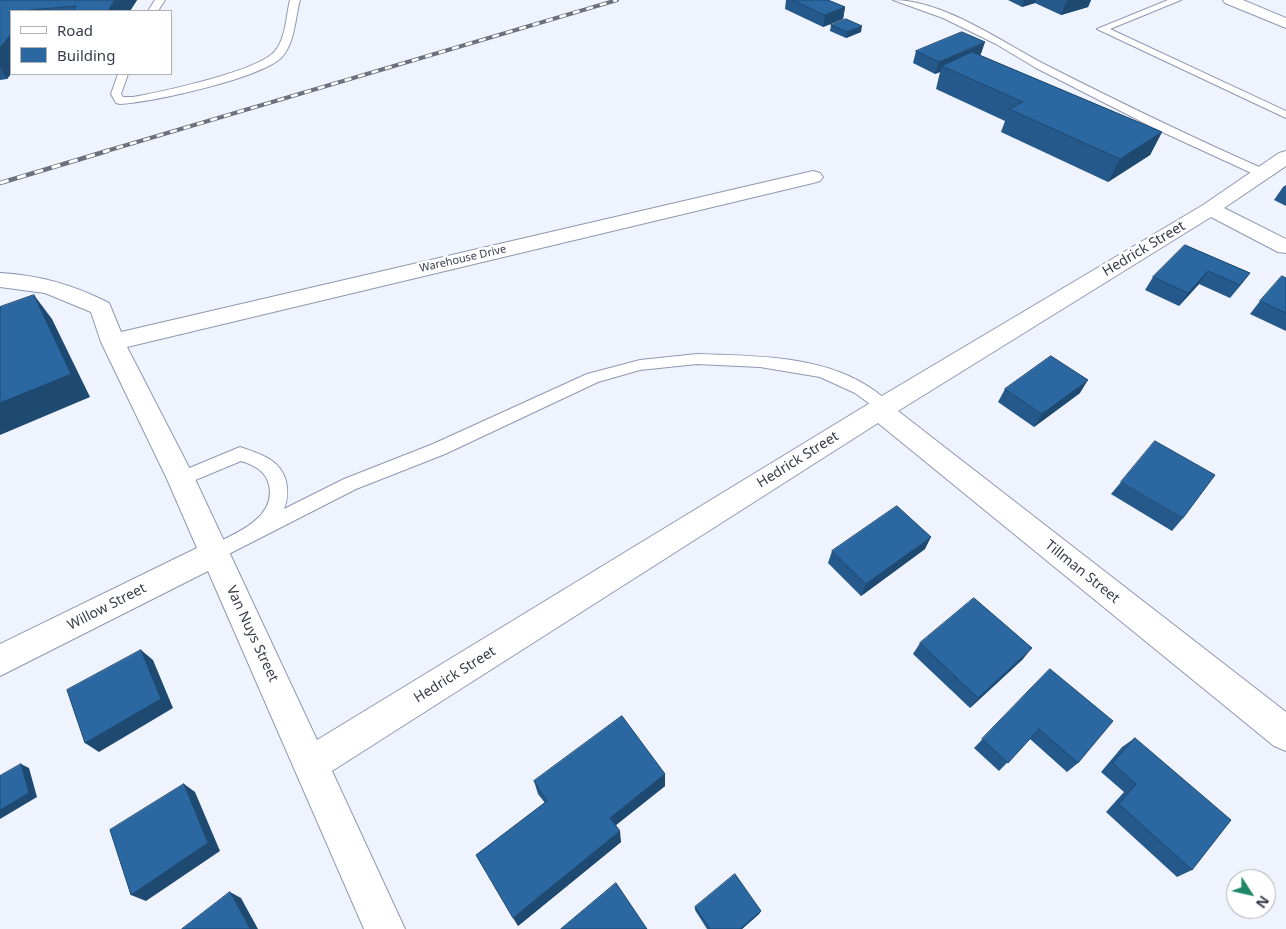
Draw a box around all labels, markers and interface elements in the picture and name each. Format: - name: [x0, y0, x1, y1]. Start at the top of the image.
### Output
- legend: [10, 10, 172, 75]
- text: Road: [57, 20, 93, 40]
- text: Building: [57, 45, 115, 65]
- street label: Hedrick Street: [1100, 218, 1188, 280]
- street label: Warehouse Drive: [418, 243, 508, 275]
- street label: Hedrick Street: [754, 428, 842, 492]
- street label: Tillman Street: [1041, 537, 1123, 607]
- street label: Willow Street: [65, 580, 149, 634]
- street label: Van Nuys Street: [222, 583, 282, 685]
- street label: Hedrick Street: [411, 643, 499, 707]
- north arrow: [1226, 869, 1276, 919]
- text: N: [1252, 892, 1274, 912]

